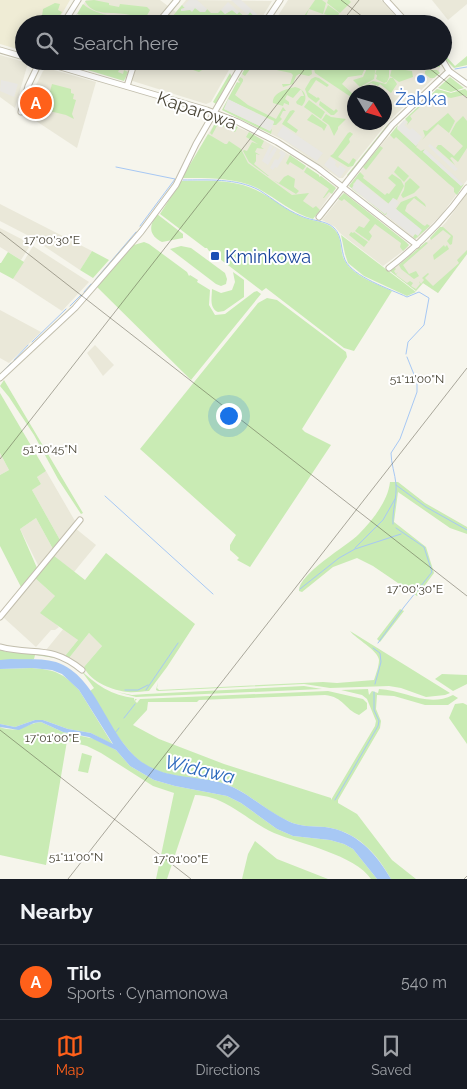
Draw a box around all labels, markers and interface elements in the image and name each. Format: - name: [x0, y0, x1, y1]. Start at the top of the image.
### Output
- search box: [15, 15, 452, 70]
- icon: search: [33, 29, 61, 57]
- text: Search here: [73, 32, 179, 54]
- marker: Żabka: [415, 73, 427, 85]
- pin: A: [20, 84, 52, 122]
- north arrow: [347, 85, 392, 130]
- street label: Kaparowa: [154, 87, 240, 133]
- place label: Żabka: [395, 88, 447, 109]
- text: 17°00'30"E: [24, 233, 80, 247]
- place label: Kminkowa: [225, 246, 311, 267]
- marker: Kminkowa: [209, 250, 221, 262]
- text: 51°11'00"N: [390, 372, 444, 386]
- your location: [216, 403, 242, 429]
- text: 51°10'45"N: [23, 442, 77, 456]
- text: 17°00'30"E: [387, 582, 443, 596]
- text: 17°01'00"E: [25, 731, 79, 745]
- water label: Widawa: [163, 750, 237, 788]
- text: 51°11'00"N: [49, 850, 103, 864]
- text: 17°01'00"E: [154, 852, 208, 866]
- text: Nearby: [20, 899, 93, 924]
- text: Tilo: [67, 962, 101, 984]
- text: A: [31, 973, 41, 992]
- text: 540 m: [401, 973, 447, 992]
- text: Sports · Cynamonowa: [67, 984, 228, 1003]
- tab: Map: [56, 1032, 84, 1078]
- tab: Directions: [195, 1032, 260, 1078]
- tab: Saved: [371, 1032, 411, 1078]

